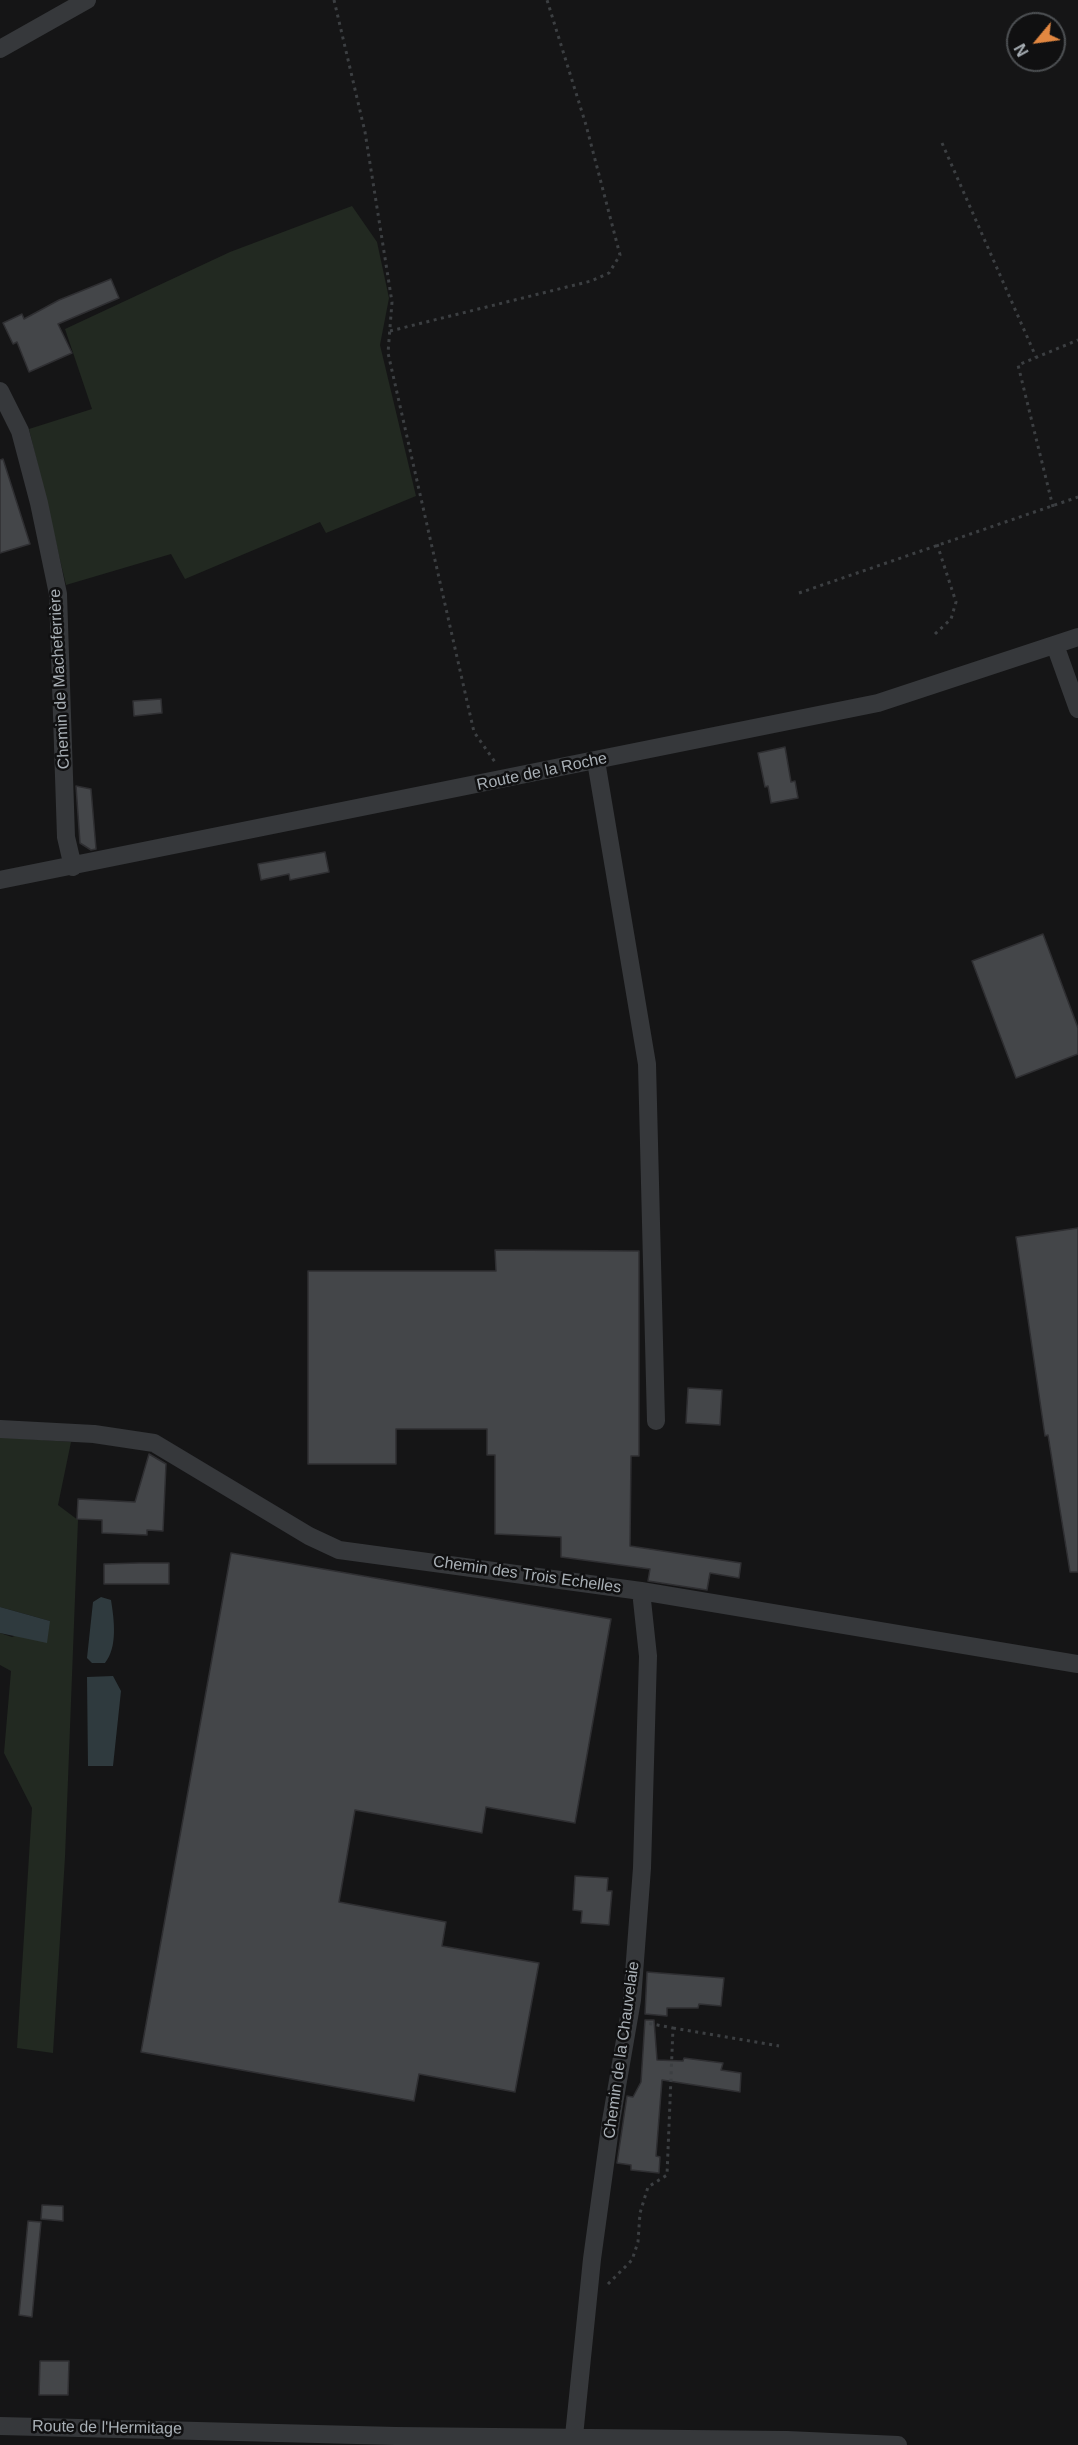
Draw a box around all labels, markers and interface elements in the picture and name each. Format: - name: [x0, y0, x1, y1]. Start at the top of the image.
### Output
- north arrow: [1006, 12, 1066, 72]
- text: N: [1011, 41, 1032, 59]
- street label: Chemin de Macheferrière: [46, 588, 74, 770]
- street label: Route de la Roche: [475, 749, 609, 795]
- street label: Chemin des Trois Echelles: [432, 1552, 622, 1598]
- street label: Chemin de la Chauvelaie: [600, 1960, 644, 2140]
- street label: Route de l'Hermitage: [32, 2417, 182, 2439]

